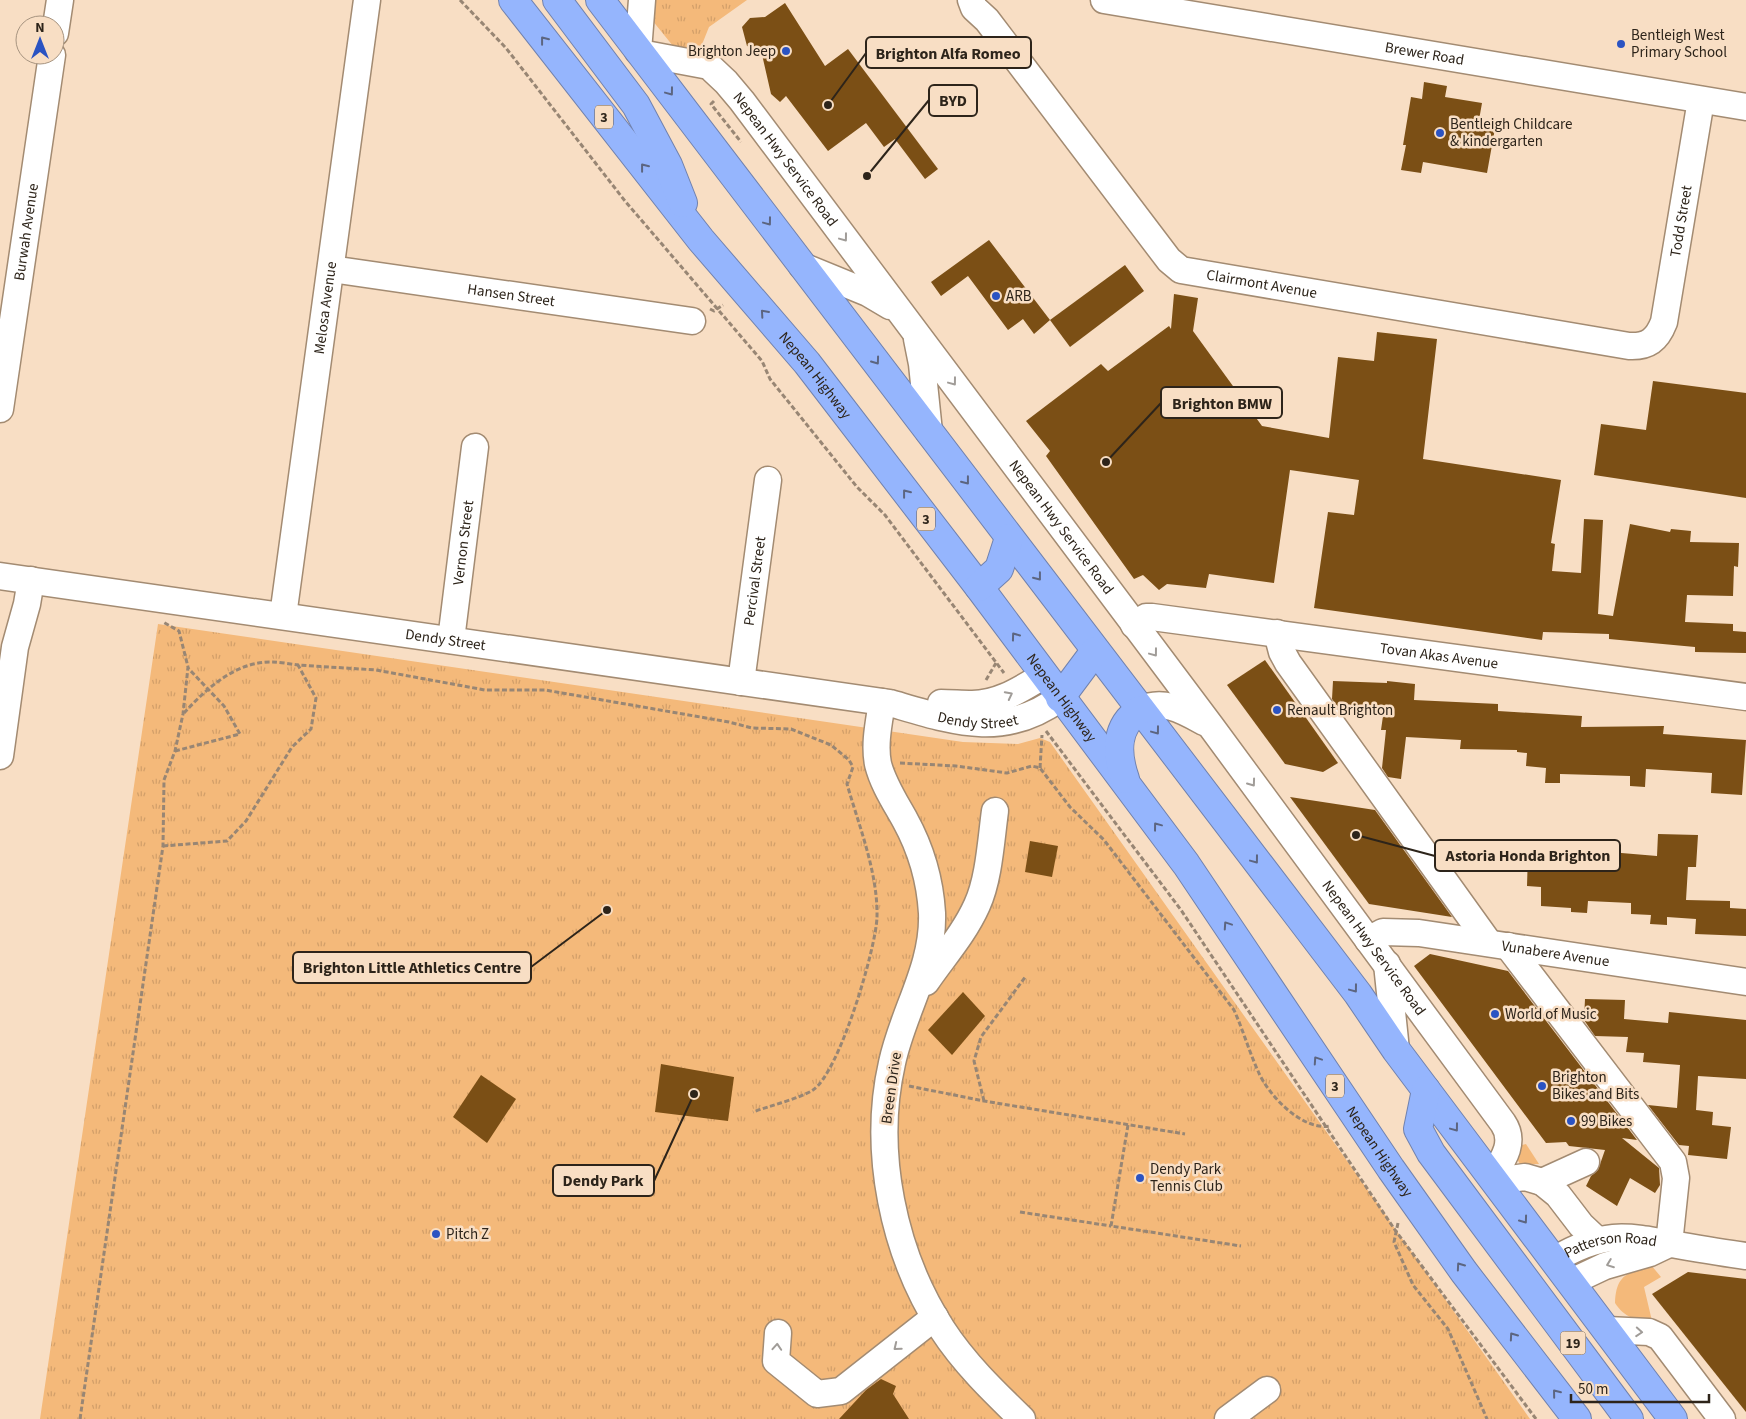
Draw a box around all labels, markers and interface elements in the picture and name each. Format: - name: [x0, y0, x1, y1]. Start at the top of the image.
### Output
- north arrow: [15, 15, 65, 65]
- text: N: [35, 18, 45, 38]
- place label: Bentleigh West Primary School: [1631, 25, 1727, 63]
- one-way arrow: [540, 36, 549, 45]
- callout: Brighton Alfa Romeo: [866, 37, 1031, 68]
- street label: Brewer Road: [1383, 37, 1466, 71]
- marker: Bentleigh West Primary School: [1615, 38, 1627, 50]
- place label: Brighton Jeep: [688, 41, 776, 62]
- text: Brighton Alfa Romeo: [875, 43, 1021, 65]
- marker: Brighton Jeep: [780, 45, 792, 57]
- callout: BYD: [929, 85, 977, 116]
- one-way arrow: [664, 86, 673, 96]
- street label: Nepean Hwy Service Road: [728, 88, 843, 231]
- text: BYD: [939, 90, 967, 112]
- road number: 3: [595, 105, 613, 128]
- place label: Bentleigh Childcare & kindergarten: [1450, 114, 1573, 152]
- marker: Bentleigh Childcare & kindergarten: [1434, 127, 1446, 139]
- one-way arrow: [641, 163, 650, 173]
- street label: Burwah Avenue: [9, 182, 44, 282]
- street label: Todd Street: [1665, 184, 1698, 259]
- one-way arrow: [763, 216, 771, 225]
- one-way arrow: [839, 232, 847, 241]
- street label: Melosa Avenue: [309, 260, 342, 356]
- street label: Clairmont Avenue: [1205, 264, 1319, 304]
- street label: Hansen Street: [466, 279, 556, 312]
- place label: ARB: [1006, 286, 1032, 307]
- marker: ARB: [990, 290, 1002, 302]
- one-way arrow: [761, 309, 770, 318]
- street label: Nepean Highway: [774, 328, 856, 423]
- one-way arrow: [870, 355, 879, 365]
- one-way arrow: [947, 376, 955, 385]
- callout: Brighton BMW: [1161, 387, 1282, 418]
- text: Brighton BMW: [1172, 393, 1272, 415]
- street label: Nepean Hwy Service Road: [1004, 456, 1119, 599]
- one-way arrow: [961, 475, 969, 484]
- one-way arrow: [903, 489, 912, 499]
- street label: Vernon Street: [448, 499, 479, 586]
- road number: 3: [917, 508, 935, 530]
- street label: Percival Street: [739, 535, 771, 627]
- one-way arrow: [1033, 571, 1041, 580]
- street label: Dendy Street: [404, 624, 487, 656]
- one-way arrow: [1012, 632, 1021, 642]
- street label: Tovan Akas Avenue: [1378, 638, 1499, 675]
- one-way arrow: [1149, 647, 1157, 656]
- street label: Nepean Highway: [1021, 649, 1102, 747]
- one-way arrow: [1004, 691, 1013, 701]
- place label: Renault Brighton: [1287, 700, 1393, 721]
- marker: Renault Brighton: [1271, 704, 1283, 716]
- street label: Dendy Street: [935, 707, 1020, 734]
- one-way arrow: [1151, 725, 1159, 734]
- one-way arrow: [1246, 777, 1255, 787]
- one-way arrow: [1154, 822, 1163, 832]
- callout: Astoria Honda Brighton: [1435, 840, 1620, 871]
- text: Astoria Honda Brighton: [1445, 845, 1610, 867]
- one-way arrow: [1250, 854, 1258, 863]
- street label: Nepean Hwy Service Road: [1317, 876, 1430, 1020]
- one-way arrow: [1224, 921, 1233, 931]
- street label: Vunabere Avenue: [1500, 935, 1611, 972]
- callout: Brighton Little Athletics Centre: [293, 952, 531, 983]
- text: Brighton Little Athletics Centre: [303, 957, 521, 979]
- one-way arrow: [1348, 983, 1357, 993]
- place label: World of Music: [1505, 1004, 1597, 1025]
- marker: World of Music: [1489, 1008, 1501, 1020]
- street label: Breen Drive: [876, 1051, 907, 1125]
- one-way arrow: [1314, 1056, 1324, 1065]
- place label: Brighton Bikes and Bits: [1552, 1067, 1639, 1105]
- road number: 3: [1326, 1074, 1344, 1098]
- marker: Brighton Bikes and Bits: [1536, 1080, 1548, 1092]
- street label: Nepean Highway: [1341, 1102, 1418, 1201]
- place label: 99 Bikes: [1581, 1111, 1632, 1132]
- marker: 99 Bikes: [1565, 1115, 1577, 1127]
- one-way arrow: [1450, 1122, 1458, 1131]
- place label: Dendy Park Tennis Club: [1150, 1159, 1223, 1197]
- callout: Dendy Park: [553, 1165, 654, 1196]
- text: Dendy Park: [563, 1170, 644, 1192]
- marker: Dendy Park Tennis Club: [1134, 1172, 1146, 1184]
- one-way arrow: [1518, 1214, 1526, 1223]
- place label: Pitch Z: [446, 1224, 489, 1245]
- marker: Pitch Z: [430, 1228, 442, 1240]
- street label: Patterson Road: [1560, 1228, 1658, 1264]
- one-way arrow: [1606, 1258, 1615, 1269]
- one-way arrow: [1457, 1262, 1466, 1271]
- one-way arrow: [1636, 1326, 1644, 1337]
- one-way arrow: [1510, 1332, 1519, 1342]
- road number: 19: [1560, 1332, 1586, 1355]
- one-way arrow: [771, 1342, 782, 1350]
- one-way arrow: [894, 1342, 903, 1350]
- scale bar: [1571, 1372, 1708, 1404]
- text: 50 m: [1578, 1379, 1608, 1400]
- one-way arrow: [1554, 1390, 1562, 1399]

